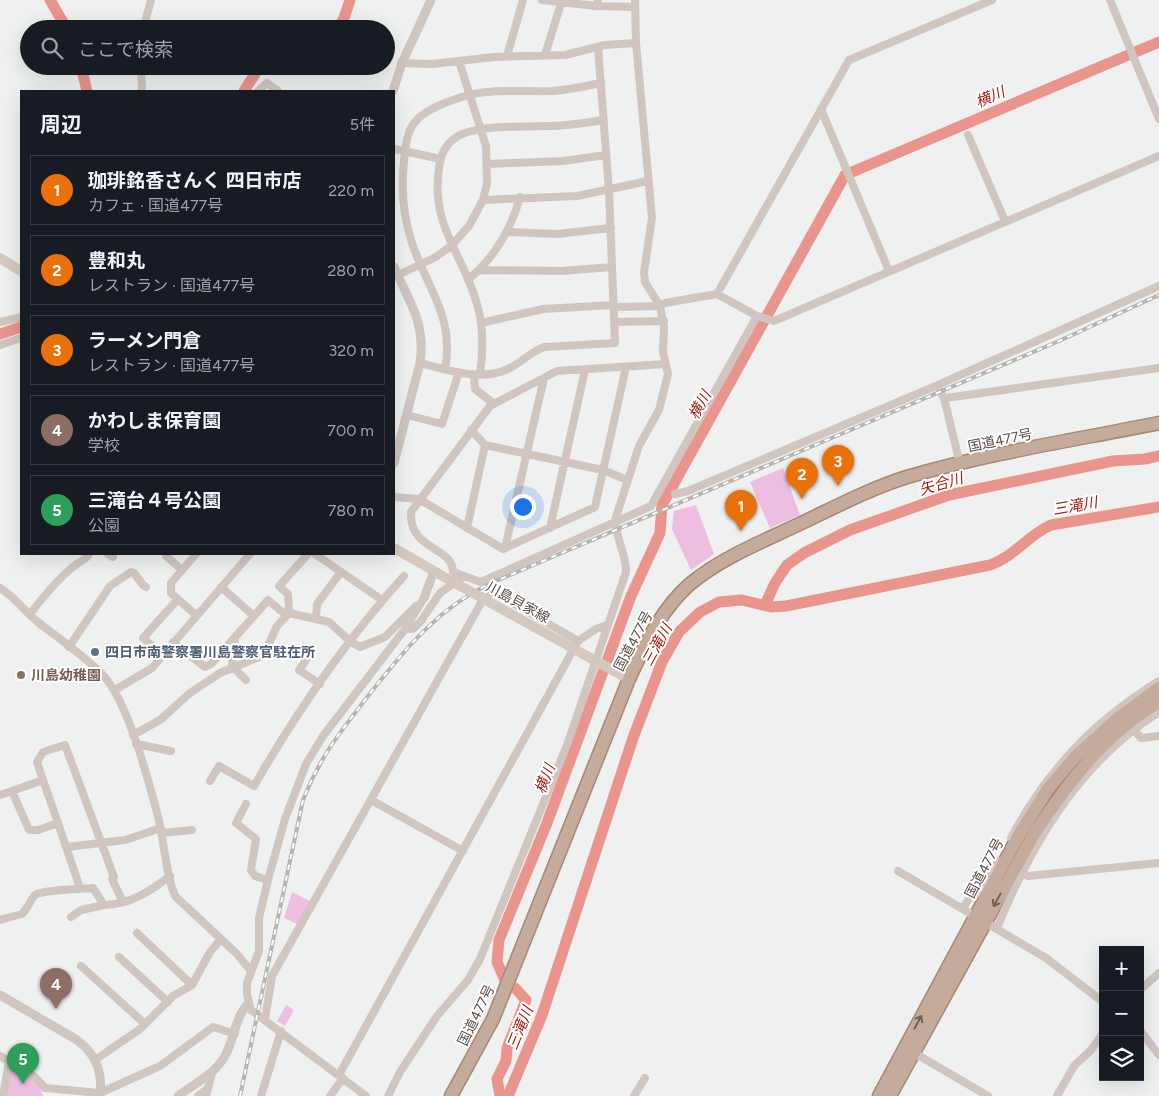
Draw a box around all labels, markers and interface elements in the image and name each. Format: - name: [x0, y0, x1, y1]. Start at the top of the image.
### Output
- search box: [20, 20, 395, 75]
- icon: search: [38, 34, 66, 62]
- text: ここで検索: [78, 38, 173, 61]
- water label: 横川: [973, 82, 1009, 111]
- text: 周辺: [40, 112, 82, 137]
- text: 5件: [350, 115, 375, 134]
- text: 珈琲銘香さんく 四日市店: [88, 169, 302, 192]
- text: 1: [54, 181, 60, 200]
- text: 220 m: [328, 181, 374, 200]
- text: カフェ · 国道477号: [88, 196, 223, 215]
- text: 豊和丸: [88, 249, 145, 272]
- text: 2: [52, 261, 62, 280]
- text: 280 m: [327, 261, 374, 280]
- text: レストラン · 国道477号: [88, 276, 255, 295]
- text: ラーメン門倉: [88, 329, 201, 352]
- text: 3: [53, 341, 61, 360]
- text: 320 m: [329, 341, 374, 360]
- text: レストラン · 国道477号: [88, 356, 255, 375]
- water label: 横川: [685, 386, 716, 422]
- text: かわしま保育園: [88, 409, 221, 432]
- text: 4: [52, 421, 62, 440]
- text: 700 m: [327, 421, 374, 440]
- street label: 国道477号: [966, 425, 1034, 456]
- text: 学校: [88, 436, 120, 455]
- pin: 3: [822, 445, 854, 486]
- pin: 2: [786, 458, 818, 499]
- water label: 矢合川: [917, 469, 967, 499]
- text: 三滝台４号公園: [88, 489, 221, 512]
- pin: 1: [725, 490, 757, 531]
- water label: 三滝川: [1051, 493, 1101, 519]
- your location: [510, 494, 536, 520]
- text: 5: [52, 501, 62, 520]
- text: 780 m: [328, 501, 374, 520]
- text: 公園: [88, 516, 120, 535]
- street label: 川島貝家線: [483, 578, 552, 627]
- street label: 国道477号: [611, 608, 656, 674]
- water label: 三滝川: [638, 619, 677, 669]
- place label: 四日市南警察署川島警察官駐在所: [105, 644, 315, 661]
- marker: 四日市南警察署川島警察官駐在所: [89, 646, 101, 658]
- place label: 川島幼稚園: [31, 667, 101, 684]
- marker: 川島幼稚園: [15, 669, 27, 681]
- water label: 横川: [531, 760, 559, 796]
- street label: 国道477号: [962, 835, 1007, 901]
- one-way arrow: [992, 892, 1002, 907]
- map controls: [1099, 946, 1144, 1081]
- button: +: [1099, 946, 1144, 991]
- pin: 4: [40, 968, 72, 1009]
- street label: 国道477号: [454, 982, 498, 1048]
- button: −: [1099, 991, 1144, 1036]
- water label: 三滝川: [503, 1002, 538, 1052]
- one-way arrow: [914, 1016, 924, 1030]
- button: layers: [1099, 1036, 1144, 1081]
- pin: 5: [7, 1043, 39, 1084]

